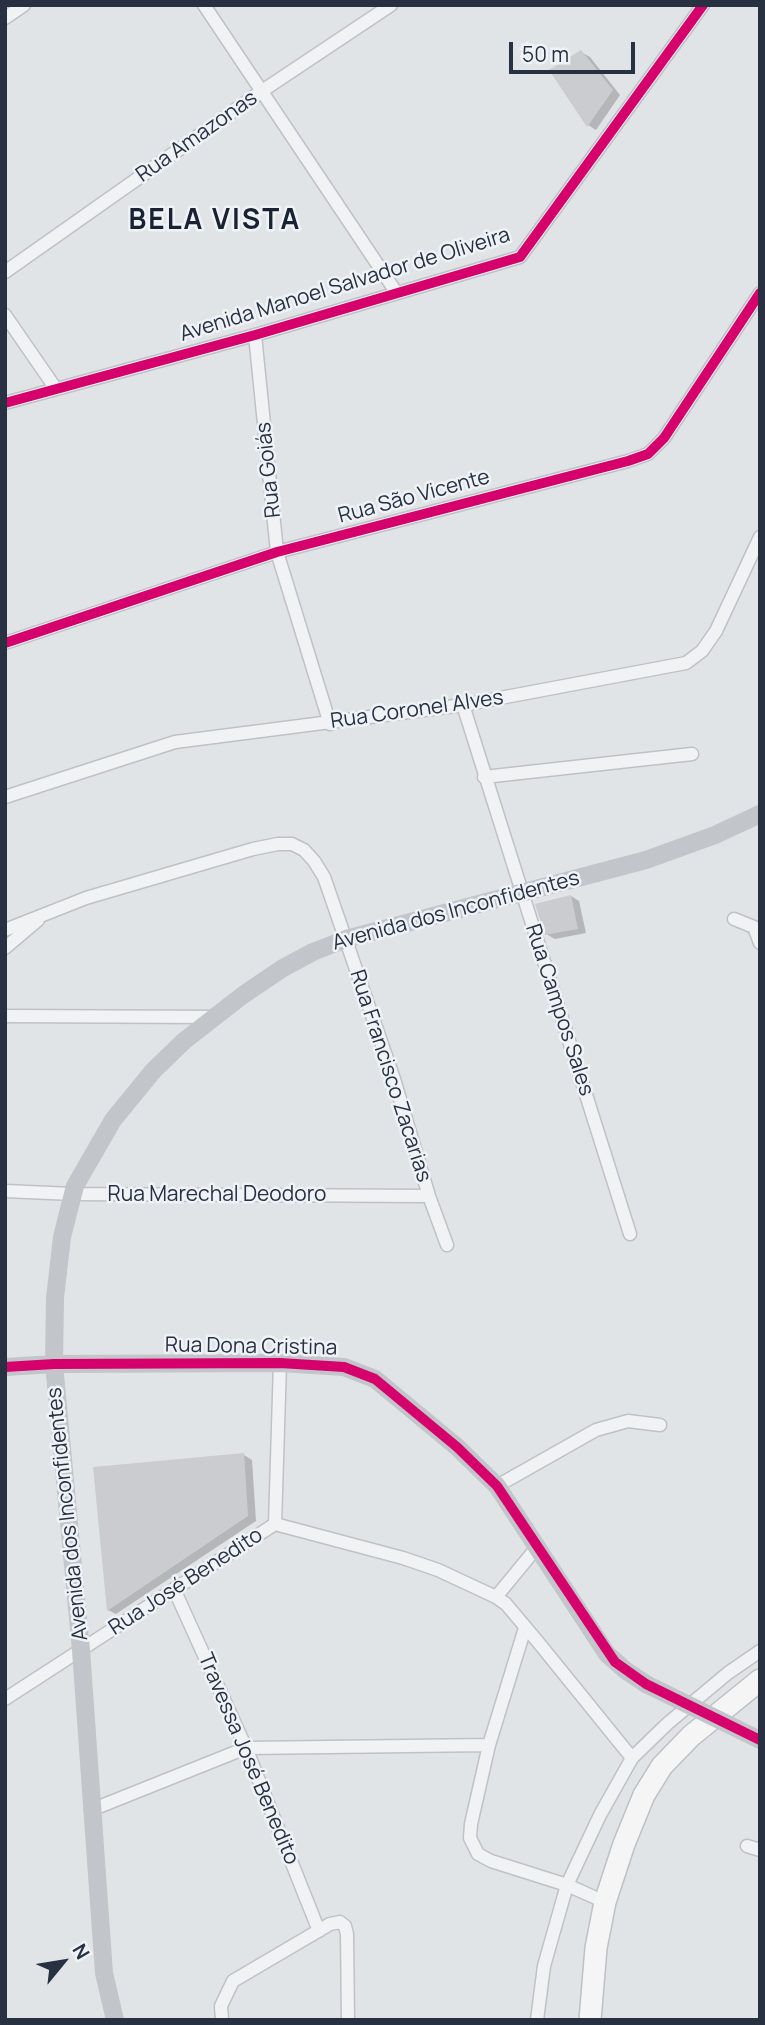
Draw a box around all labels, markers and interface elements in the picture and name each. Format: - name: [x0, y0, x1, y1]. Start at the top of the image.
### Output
- scale bar: [513, 28, 639, 72]
- text: 50 m: [522, 40, 569, 68]
- street label: Rua Amazonas: [132, 86, 262, 188]
- district label: BELA VISTA: [130, 204, 300, 238]
- street label: Avenida Manoel Salvador de Oliveira: [177, 223, 513, 347]
- street label: Rua Goiás: [251, 421, 287, 519]
- street label: Rua São Vicente: [335, 465, 493, 529]
- street label: Rua Coronel Alves: [329, 685, 505, 735]
- street label: Avenida dos Inconfidentes: [330, 866, 582, 956]
- street label: Rua Campos Sales: [519, 921, 599, 1099]
- street label: Rua Francisco Zacarias: [344, 967, 436, 1185]
- street label: Rua Marechal Deodoro: [108, 1182, 326, 1208]
- street label: Rua Dona Cristina: [165, 1333, 337, 1361]
- street label: Avenida dos Inconfidentes: [42, 1386, 94, 1642]
- street label: Rua José Benedito: [104, 1523, 268, 1641]
- street label: Travessa José Benedito: [192, 1650, 304, 1868]
- north arrow: [28, 1927, 98, 1997]
- text: N: [67, 1939, 96, 1964]

